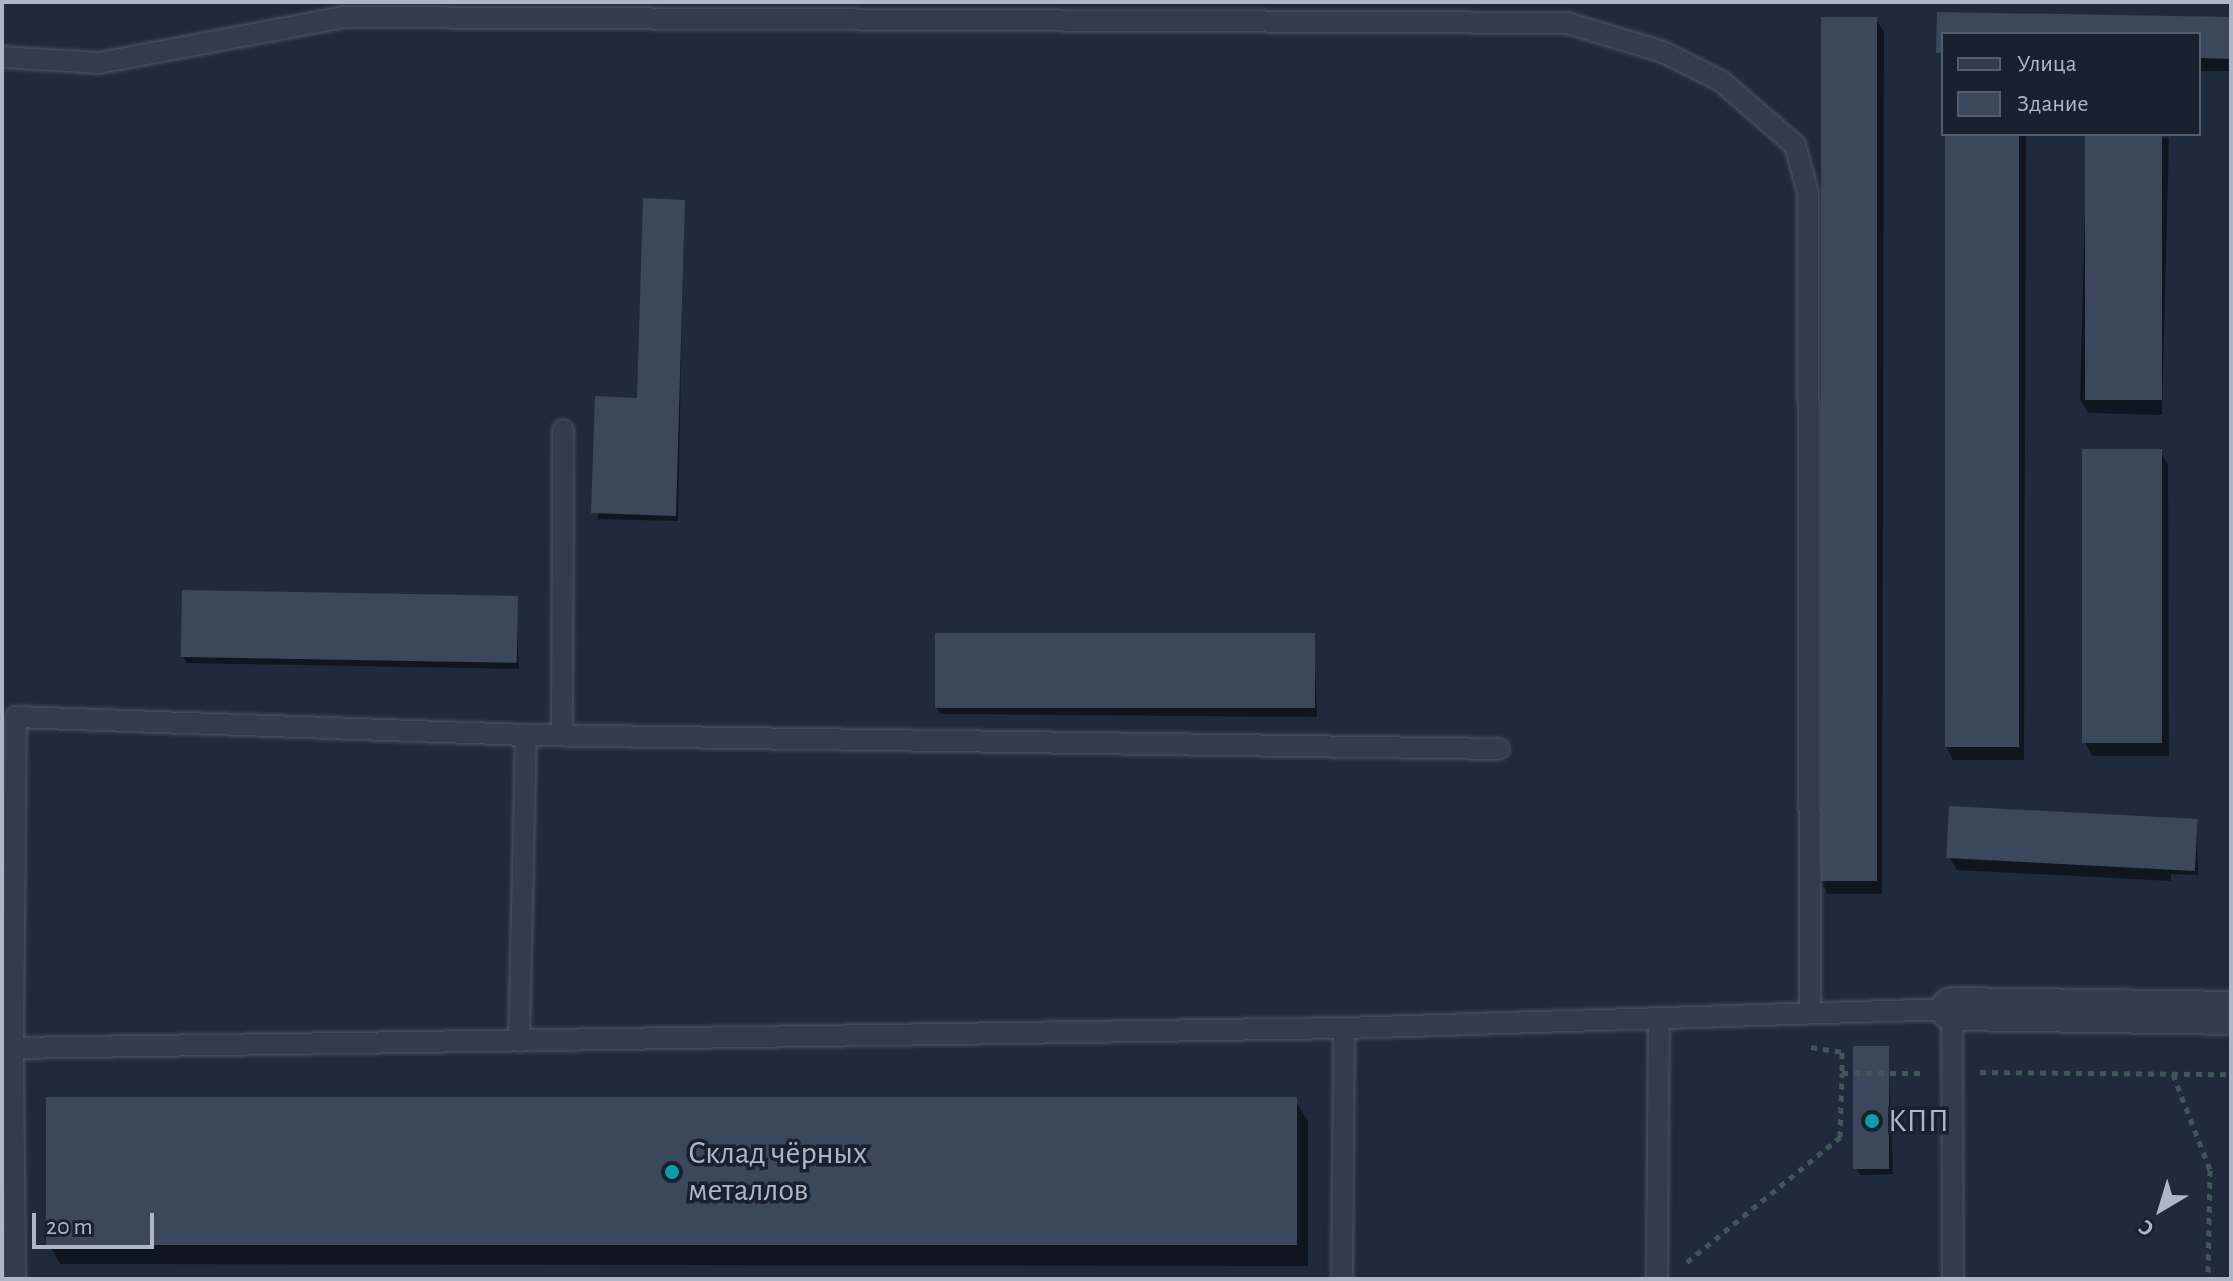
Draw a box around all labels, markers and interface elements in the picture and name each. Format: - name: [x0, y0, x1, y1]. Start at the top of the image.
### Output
- legend: [1941, 32, 2201, 136]
- text: Улица: [2017, 52, 2077, 76]
- text: Здание: [2017, 92, 2088, 116]
- place label: КПП: [1888, 1102, 1949, 1140]
- marker: КПП: [1863, 1112, 1881, 1130]
- place label: Склад чёрных металлов: [688, 1135, 867, 1210]
- marker: Склад чёрных металлов: [663, 1163, 681, 1181]
- north arrow: [2121, 1169, 2201, 1249]
- scale bar: [36, 1197, 158, 1247]
- text: 20 m: [46, 1215, 93, 1239]
- text: С: [2135, 1216, 2158, 1240]

